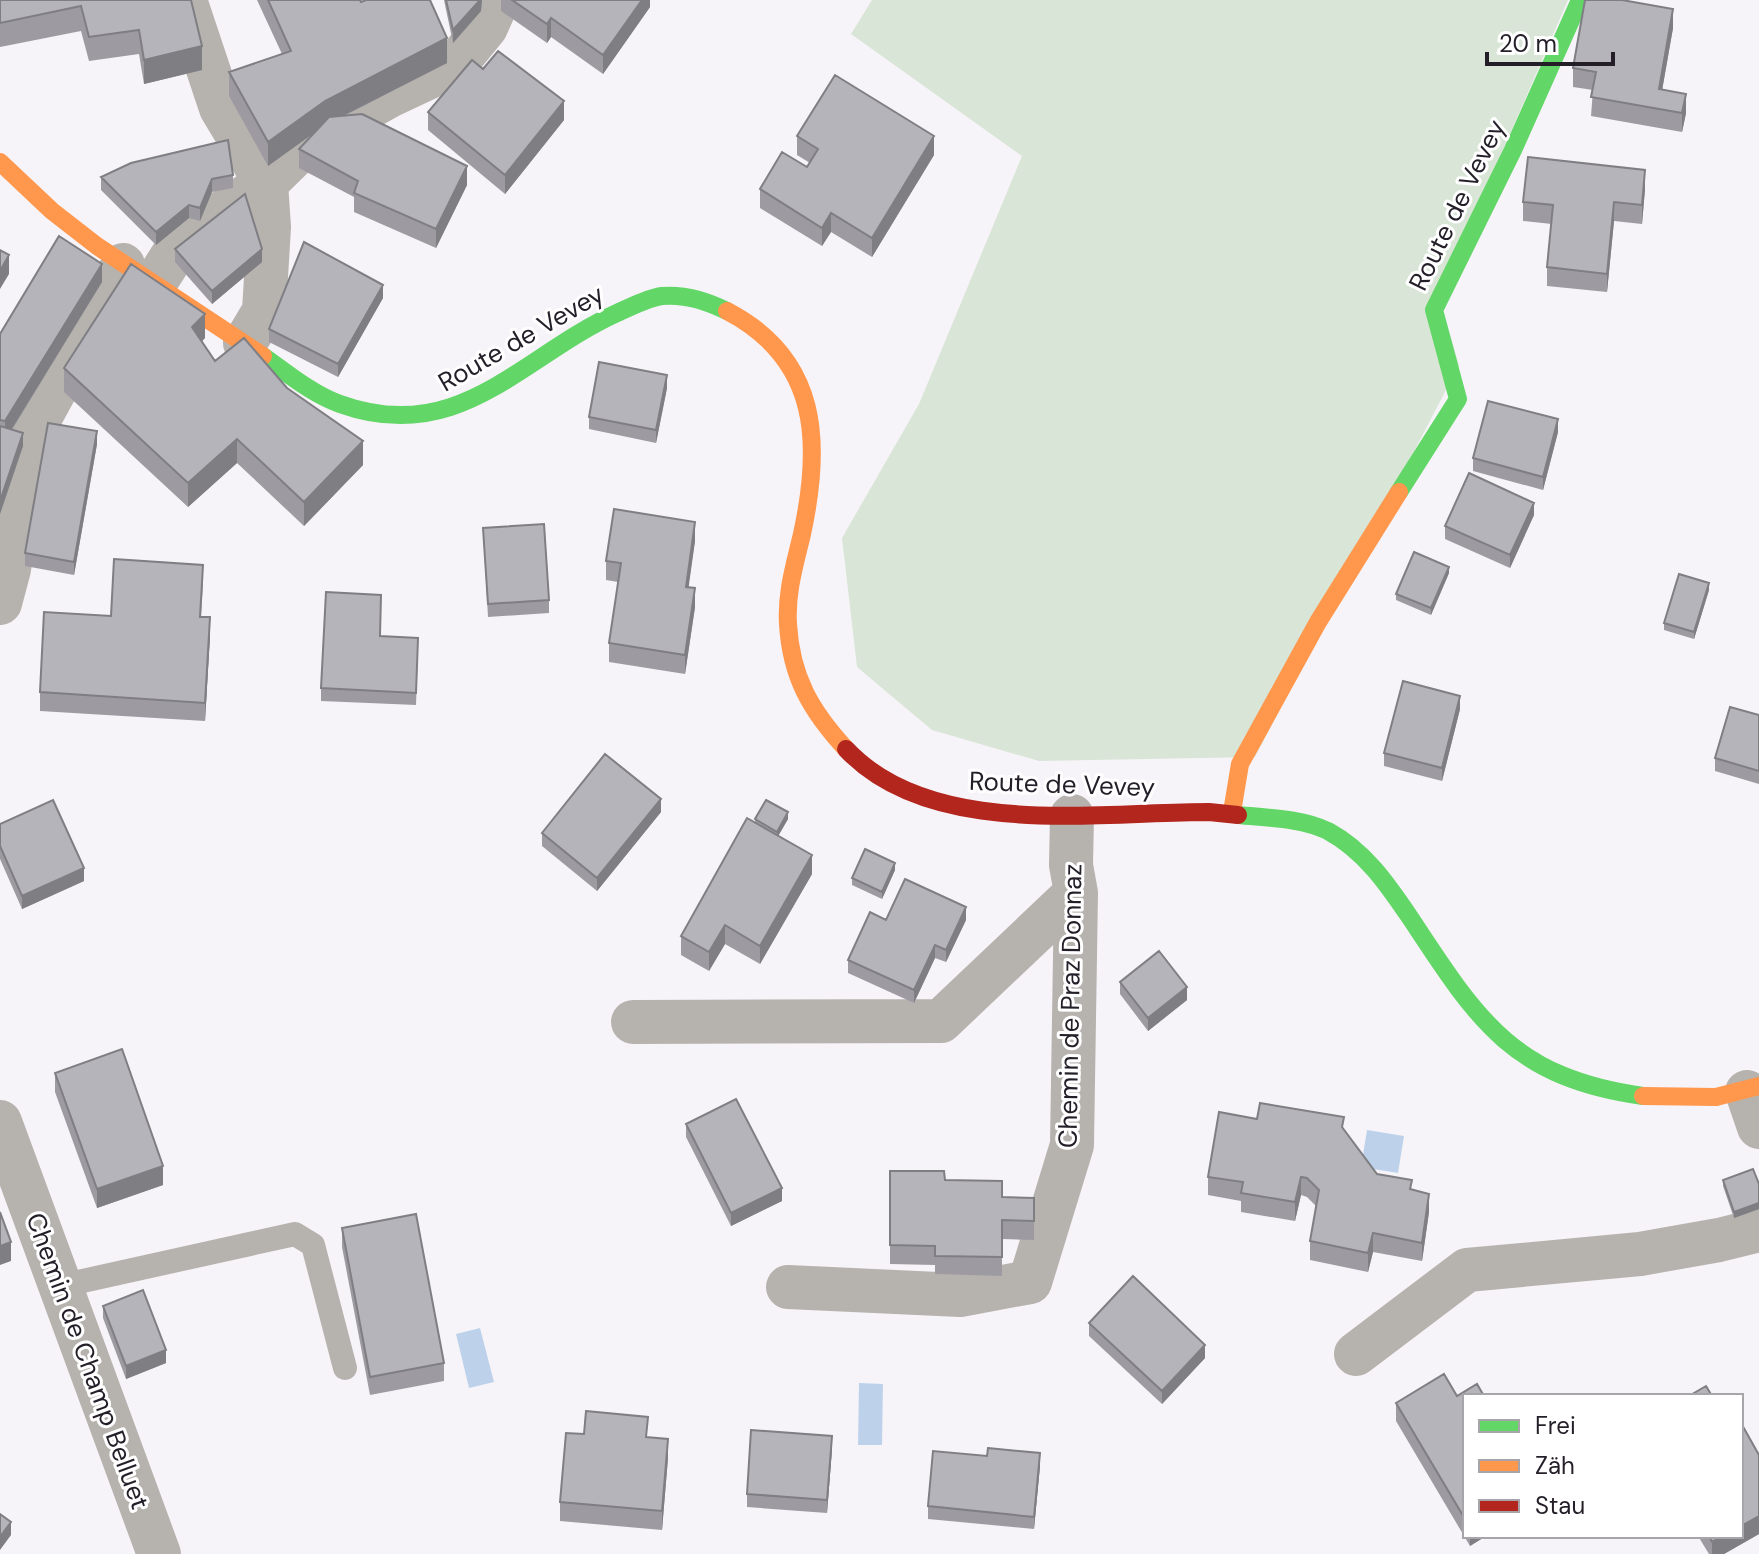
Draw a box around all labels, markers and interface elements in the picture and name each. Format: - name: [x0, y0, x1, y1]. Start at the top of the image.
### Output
- scale bar: [1487, 16, 1613, 66]
- text: 20 m: [1499, 28, 1557, 59]
- street label: Route de Vevey: [1401, 114, 1513, 296]
- street label: Route de Vevey: [432, 277, 610, 399]
- street label: Route de Vevey: [968, 764, 1156, 804]
- street label: Chemin de Praz Donnaz: [1051, 863, 1089, 1149]
- street label: Chemin de Champ Belluet: [18, 1208, 158, 1514]
- legend: [1463, 1394, 1743, 1538]
- text: Frei: [1535, 1410, 1576, 1441]
- text: Zäh: [1535, 1450, 1575, 1481]
- text: Stau: [1535, 1490, 1585, 1521]

